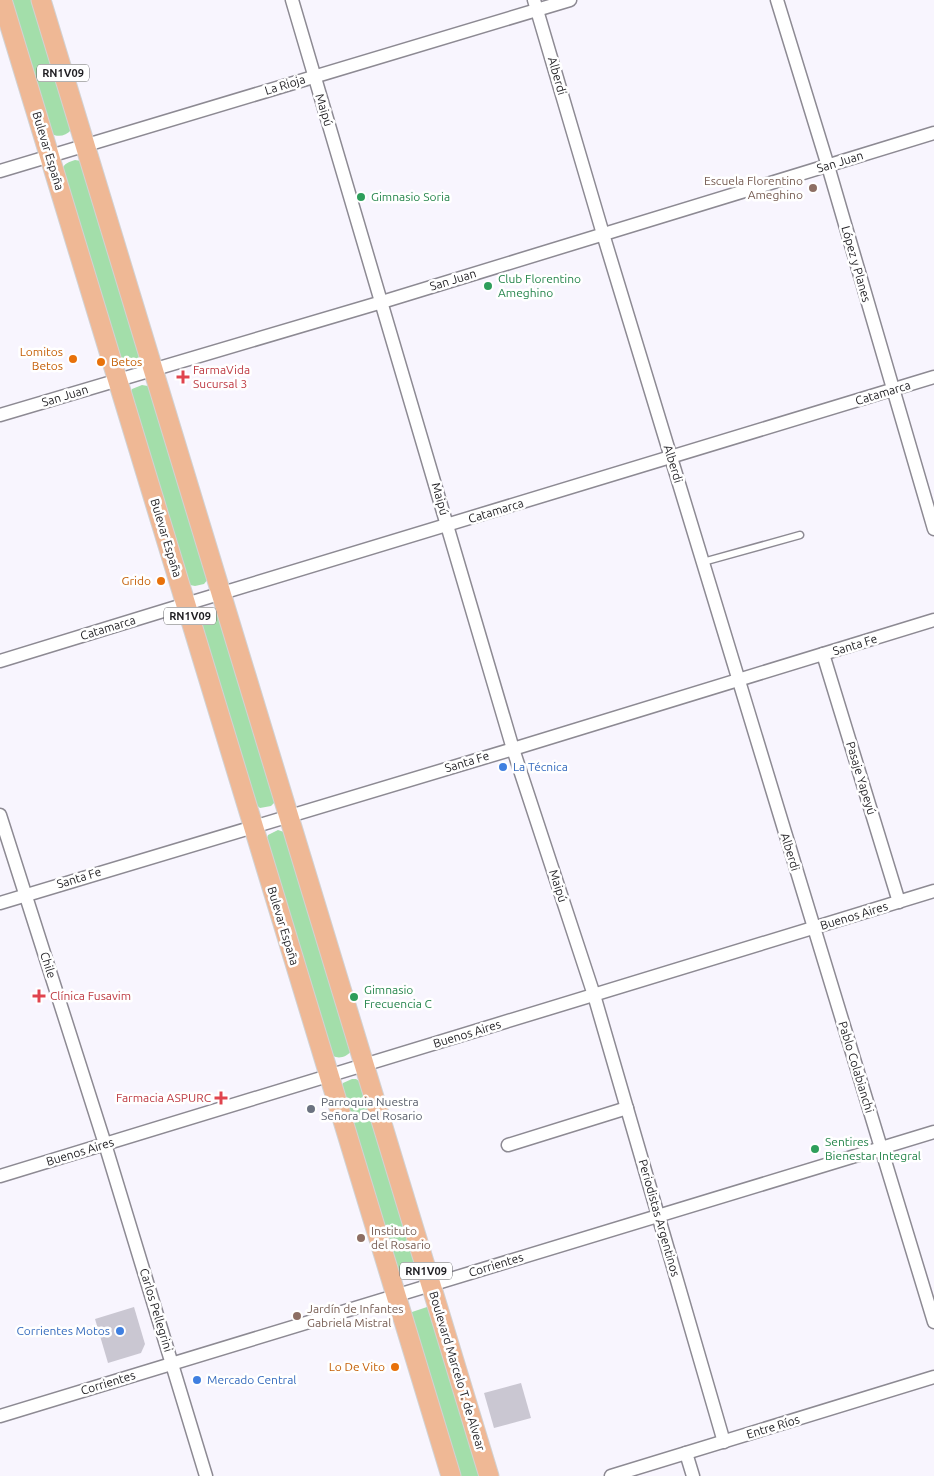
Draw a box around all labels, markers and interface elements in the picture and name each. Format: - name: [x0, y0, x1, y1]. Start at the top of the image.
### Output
- street label: Alberdi: [546, 55, 569, 97]
- road number: RN1V09: [37, 64, 89, 82]
- street label: La Rioja: [263, 72, 307, 97]
- street label: Maipú: [313, 92, 336, 128]
- street label: Bulevar España: [30, 110, 67, 192]
- street label: San Juan: [815, 148, 865, 175]
- place label: Escuela Florentino Ameghino: [704, 174, 803, 201]
- marker: Escuela Florentino Ameghino: [807, 182, 819, 194]
- place label: Gimnasio Soria: [371, 190, 450, 203]
- marker: Gimnasio Soria: [355, 191, 367, 203]
- street label: López y Planes: [839, 224, 874, 304]
- street label: San Juan: [428, 266, 478, 293]
- place label: Club Florentino Ameghino: [498, 272, 581, 299]
- marker: Club Florentino Ameghino: [482, 280, 494, 292]
- place label: Lomitos Betos: [20, 345, 63, 372]
- marker: Lomitos Betos: [67, 353, 79, 365]
- place label: Betos: [111, 355, 142, 368]
- marker: Betos: [95, 356, 107, 368]
- place label: FarmaVida Sucursal 3: [193, 363, 250, 390]
- marker: FarmaVida Sucursal 3: [177, 371, 189, 383]
- street label: Catamarca: [854, 378, 912, 407]
- street label: San Juan: [40, 382, 90, 409]
- street label: Alberdi: [662, 443, 685, 485]
- street label: Maipú: [430, 481, 451, 517]
- street label: Catamarca: [467, 496, 525, 525]
- street label: Bulevar España: [148, 497, 185, 579]
- place label: Grido: [122, 574, 151, 587]
- marker: Grido: [155, 575, 167, 587]
- road number: RN1V09: [164, 608, 216, 624]
- street label: Catamarca: [79, 613, 137, 642]
- street label: Santa Fe: [831, 632, 879, 657]
- street label: Pasaje Yapeyú: [844, 740, 879, 816]
- street label: Santa Fe: [443, 749, 491, 774]
- place label: La Técnica: [513, 760, 568, 773]
- marker: La Técnica: [497, 761, 509, 773]
- street label: Alberdi: [779, 831, 802, 873]
- street label: Santa Fe: [55, 865, 103, 890]
- street label: Maipú: [547, 868, 570, 904]
- street label: Bulevar España: [265, 885, 302, 967]
- street label: Buenos Aires: [818, 899, 889, 932]
- street label: Chile: [38, 950, 59, 980]
- place label: Gimnasio Frecuencia C: [364, 983, 433, 1010]
- marker: Clínica Fusavim: [32, 989, 46, 1003]
- place label: Clínica Fusavim: [50, 989, 131, 1002]
- marker: Gimnasio Frecuencia C: [348, 991, 360, 1003]
- street label: Buenos Aires: [431, 1017, 502, 1050]
- street label: Pablo Colabianchi: [836, 1019, 877, 1114]
- place label: Farmacia ASPURC: [116, 1091, 212, 1104]
- marker: Farmacia ASPURC: [215, 1092, 227, 1104]
- place label: Parroquia Nuestra Señora Del Rosario: [321, 1095, 423, 1122]
- marker: Parroquia Nuestra Señora Del Rosario: [305, 1103, 317, 1115]
- street label: Buenos Aires: [44, 1135, 115, 1168]
- place label: Sentires Bienestar Integral: [825, 1135, 921, 1162]
- marker: Sentires Bienestar Integral: [809, 1143, 821, 1155]
- street label: Periodistas Argentinos: [636, 1158, 682, 1278]
- place label: Instituto del Rosario: [371, 1224, 431, 1251]
- marker: Instituto del Rosario: [355, 1232, 367, 1244]
- street label: Corrientes: [467, 1250, 525, 1279]
- road number: RN1V09: [400, 1262, 452, 1280]
- street label: Carlos Pellegrini: [138, 1266, 175, 1353]
- street label: Boulevard Marcelo T. de Alvear: [427, 1290, 488, 1452]
- place label: Jardín de Infantes Gabriela Mistral: [307, 1302, 404, 1329]
- marker: Jardín de Infantes Gabriela Mistral: [291, 1310, 303, 1322]
- place label: Corrientes Motos: [17, 1324, 110, 1337]
- marker: Corrientes Motos: [114, 1325, 126, 1337]
- place label: Lo De Vito: [329, 1360, 385, 1373]
- marker: Lo De Vito: [389, 1361, 401, 1373]
- street label: Corrientes: [79, 1368, 137, 1397]
- place label: Mercado Central: [207, 1373, 296, 1386]
- marker: Mercado Central: [191, 1374, 203, 1386]
- street label: Entre Ríos: [745, 1412, 801, 1441]

